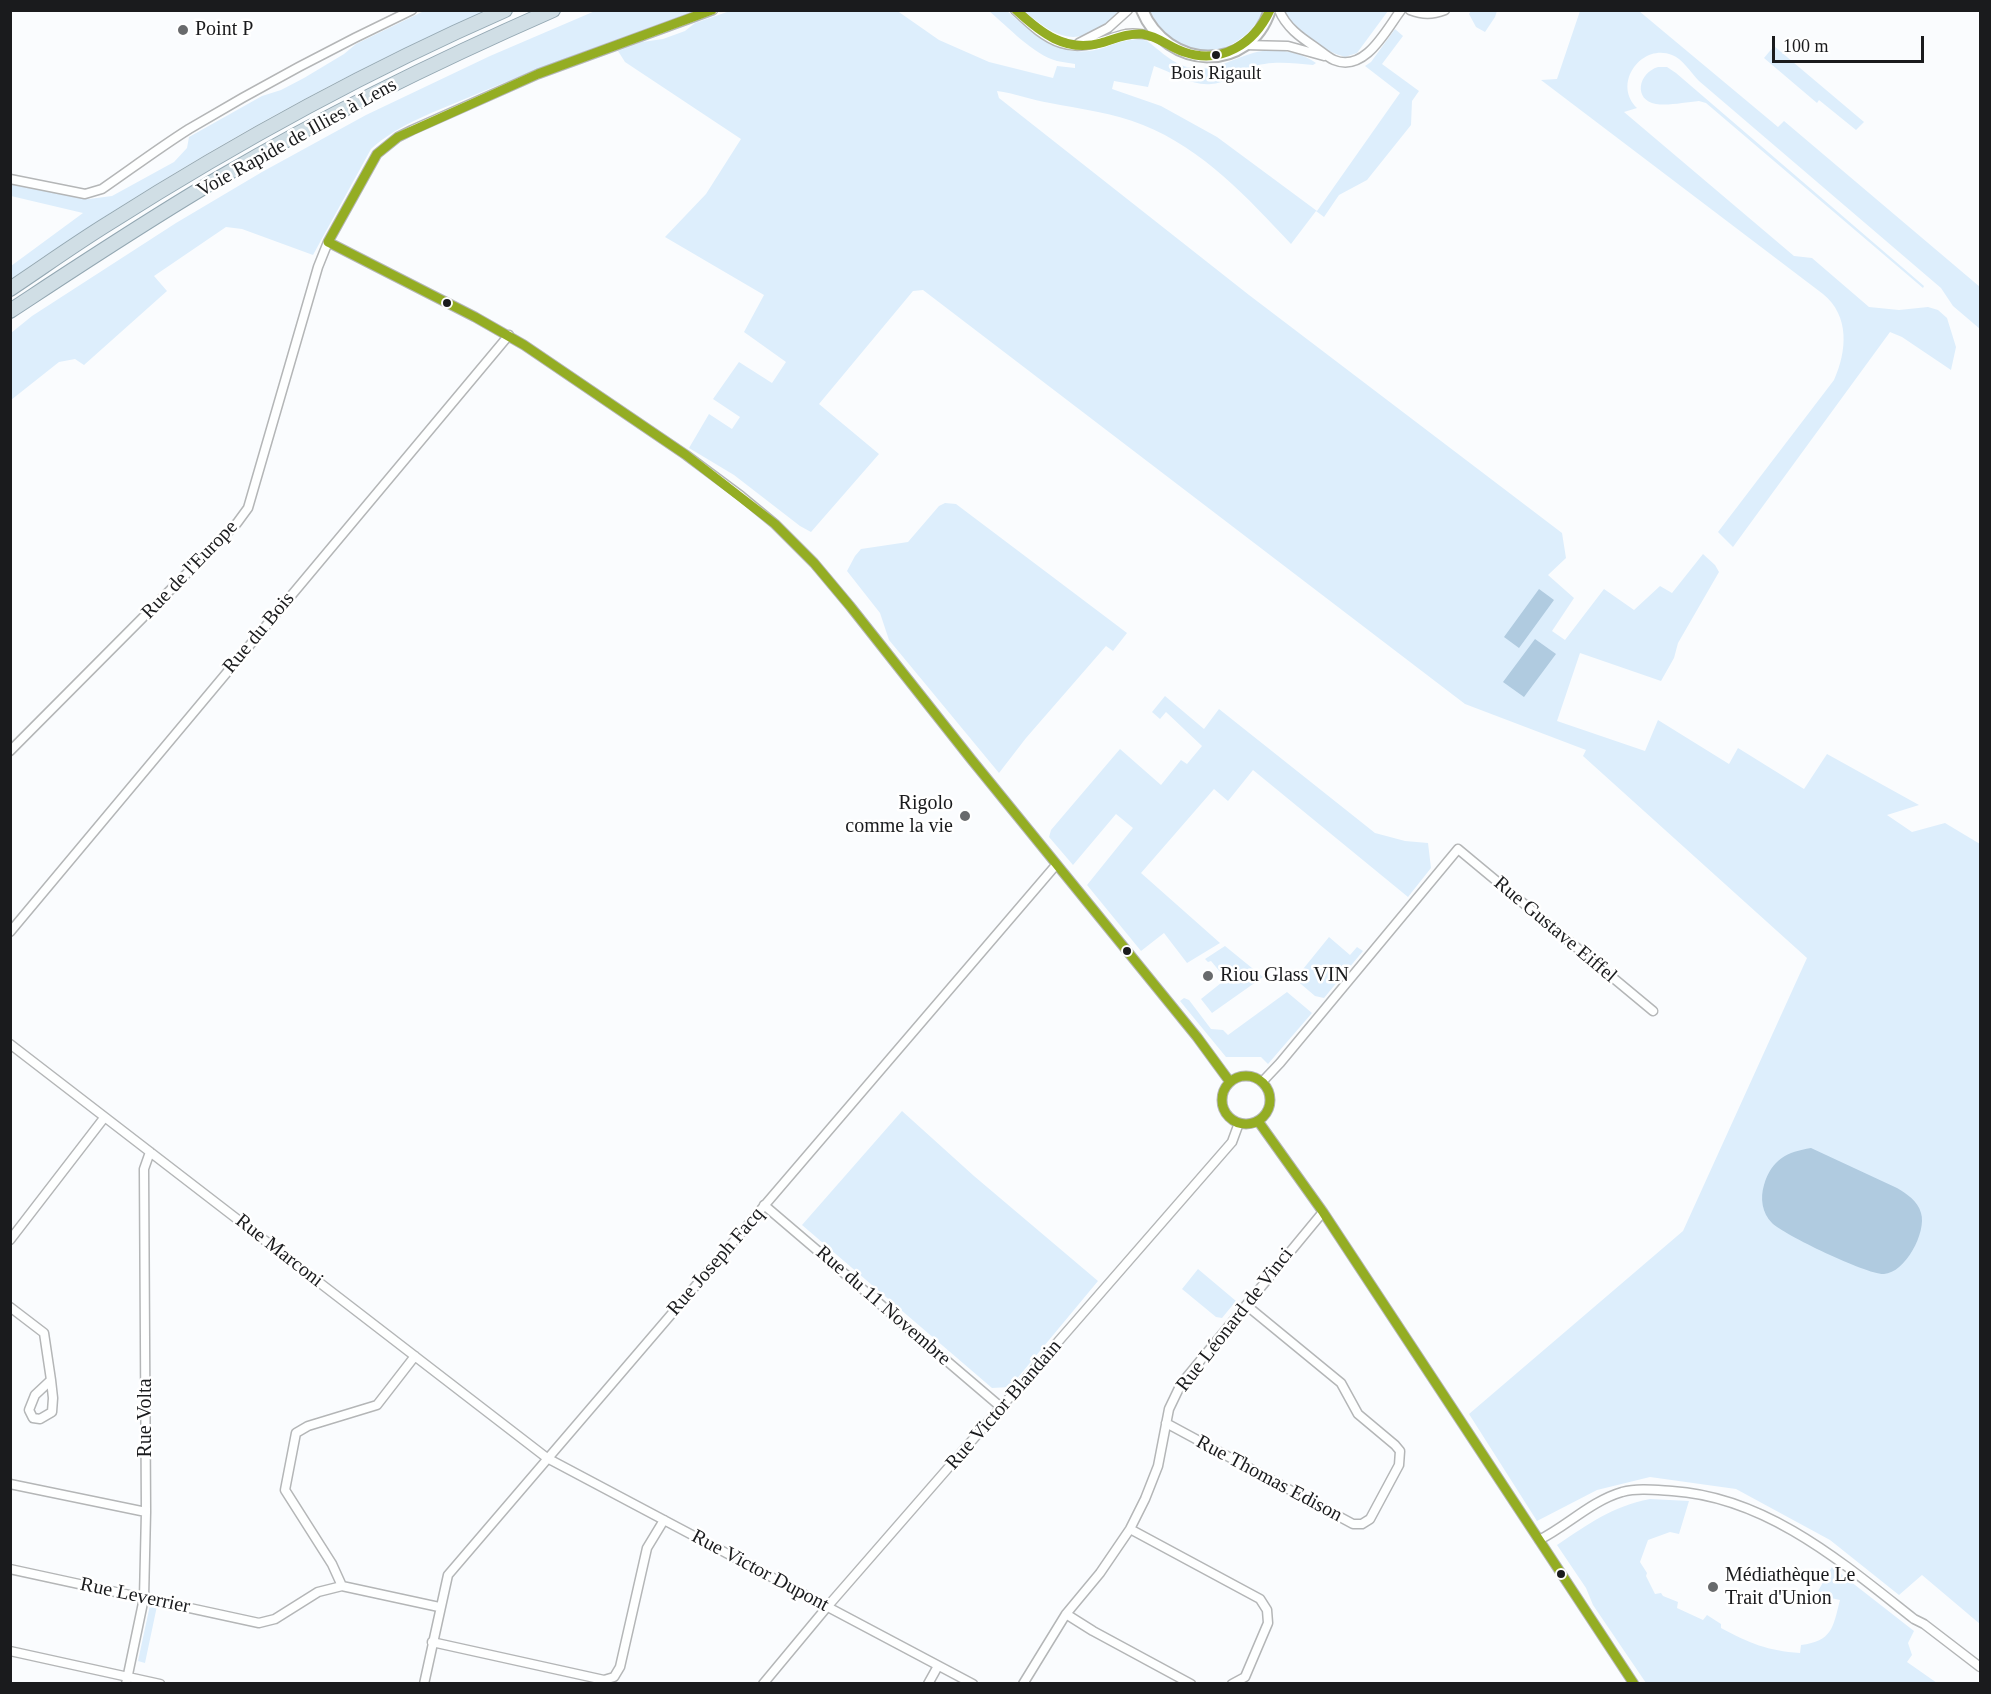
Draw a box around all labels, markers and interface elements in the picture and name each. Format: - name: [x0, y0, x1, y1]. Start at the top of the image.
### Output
- place label: Point P: [195, 18, 253, 42]
- marker: Point P: [176, 23, 190, 37]
- scale bar: [1775, 24, 1926, 62]
- text: 100 m: [1783, 36, 1829, 56]
- marker: Bois Rigault: [1210, 49, 1222, 61]
- place label: Bois Rigault: [1171, 63, 1261, 85]
- street label: Voie Rapide de Illies à Lens: [193, 73, 401, 203]
- unlabelled marker: [441, 297, 453, 309]
- street label: Rue de l'Europe: [137, 516, 243, 624]
- street label: Rue du Bois: [218, 587, 300, 679]
- place label: Rigolo comme la vie: [845, 792, 953, 839]
- marker: Rigolo comme la vie: [958, 809, 972, 823]
- street label: Rue Gustave Eiffel: [1489, 872, 1621, 988]
- unlabelled marker: [1121, 945, 1133, 957]
- place label: Riou Glass VIN: [1220, 964, 1349, 988]
- marker: Riou Glass VIN: [1201, 969, 1215, 983]
- street label: Rue Joseph Facq: [662, 1203, 770, 1321]
- street label: Rue Marconi: [230, 1209, 328, 1293]
- street label: Rue du 11 Novembre: [811, 1241, 955, 1371]
- street label: Rue Léonard de Vinci: [1171, 1243, 1299, 1397]
- street label: Rue Victor Blandain: [941, 1335, 1067, 1475]
- street label: Rue Volta: [134, 1378, 158, 1458]
- street label: Rue Thomas Edison: [1192, 1430, 1346, 1528]
- street label: Rue Victor Dupont: [687, 1525, 833, 1617]
- place label: Médiathèque Le Trait d'Union: [1725, 1564, 1855, 1611]
- unlabelled marker: [1555, 1568, 1567, 1580]
- street label: Rue Leverrier: [78, 1573, 192, 1619]
- marker: Médiathèque Le Trait d'Union: [1706, 1580, 1720, 1594]

